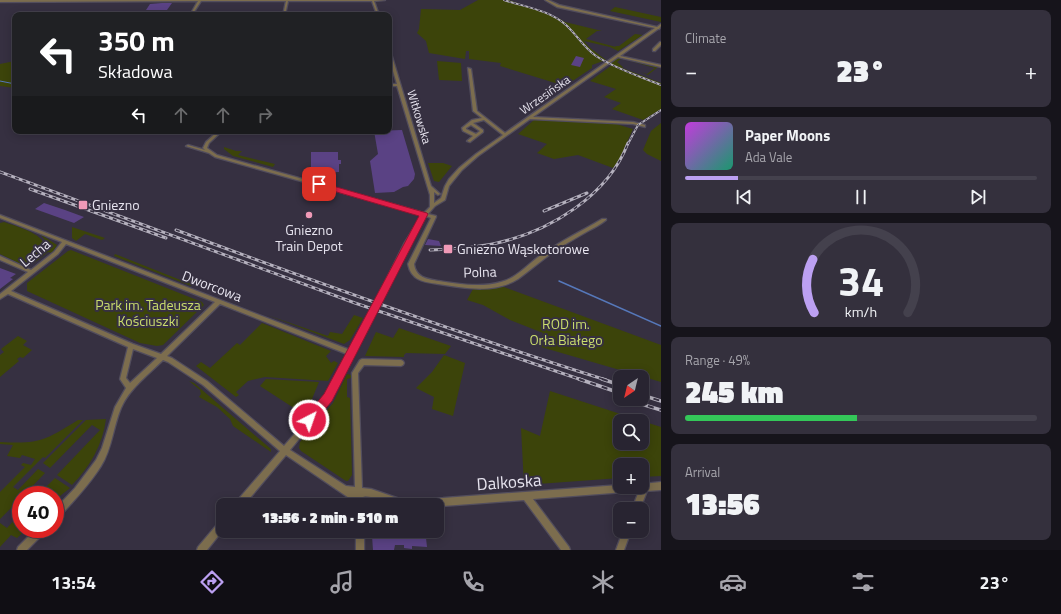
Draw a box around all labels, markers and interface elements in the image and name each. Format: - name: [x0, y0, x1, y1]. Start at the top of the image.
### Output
- text: 350 m: [98, 19, 175, 62]
- icon: left: [32, 28, 84, 80]
- text: Climate: [685, 28, 726, 48]
- text: 23°: [836, 48, 886, 94]
- text: −: [685, 54, 697, 88]
- text: +: [1025, 54, 1037, 88]
- text: Składowa: [98, 58, 173, 85]
- street label: Wrzesińska: [515, 70, 574, 119]
- street label: Witkowska: [402, 87, 437, 146]
- icon: left: [128, 104, 150, 126]
- icon: ahead: [170, 104, 192, 126]
- icon: ahead: [212, 104, 234, 126]
- icon: right: [254, 104, 276, 126]
- text: Paper Moons: [745, 124, 830, 147]
- text: Ada Vale: [745, 147, 792, 167]
- pin: [302, 167, 336, 201]
- icon: arrive: [308, 173, 330, 195]
- icon: previous: [733, 186, 755, 208]
- icon: pause: [850, 186, 872, 208]
- icon: next: [967, 186, 989, 208]
- place label: Gniezno: [92, 194, 140, 215]
- marker: Gniezno: [77, 199, 89, 211]
- marker: Gniezno Train Depot: [304, 210, 314, 220]
- place label: Gniezno Train Depot: [275, 219, 343, 256]
- street label: Lecha: [15, 234, 55, 272]
- place label: Gniezno Wąskotorowe: [457, 238, 589, 259]
- marker: Gniezno Wąskotorowe: [442, 243, 454, 255]
- text: 34: [838, 249, 884, 312]
- street label: Polna: [463, 260, 497, 283]
- street label: Dworcowa: [179, 264, 245, 307]
- park label: Park im. Tadeusza Kościuszki: [95, 294, 201, 331]
- text: km/h: [845, 301, 877, 323]
- park label: ROD im. Orła Białego: [529, 313, 603, 350]
- text: Range · 49%: [685, 350, 750, 370]
- text: 245 km: [685, 369, 783, 415]
- north arrow: [613, 370, 649, 406]
- map controls: [613, 370, 649, 538]
- position arrow: [288, 399, 330, 441]
- button: search: [613, 414, 649, 450]
- button: +: [613, 458, 649, 494]
- text: Arrival: [685, 462, 720, 482]
- street label: Dalkoska: [476, 467, 543, 497]
- text: 13:56: [685, 481, 760, 527]
- speed limit sign: 40: [12, 486, 64, 538]
- button: −: [613, 502, 649, 538]
- text: 13:56 · 2 min · 510 m: [262, 506, 398, 529]
- icon: directions: [198, 568, 226, 596]
- icon: music: [328, 568, 356, 596]
- icon: phone: [459, 568, 487, 596]
- icon: climate: [589, 568, 617, 596]
- icon: car: [719, 568, 747, 596]
- icon: filters: [849, 568, 877, 596]
- text: 13:54: [51, 569, 96, 596]
- text: 23°: [980, 569, 1010, 596]

